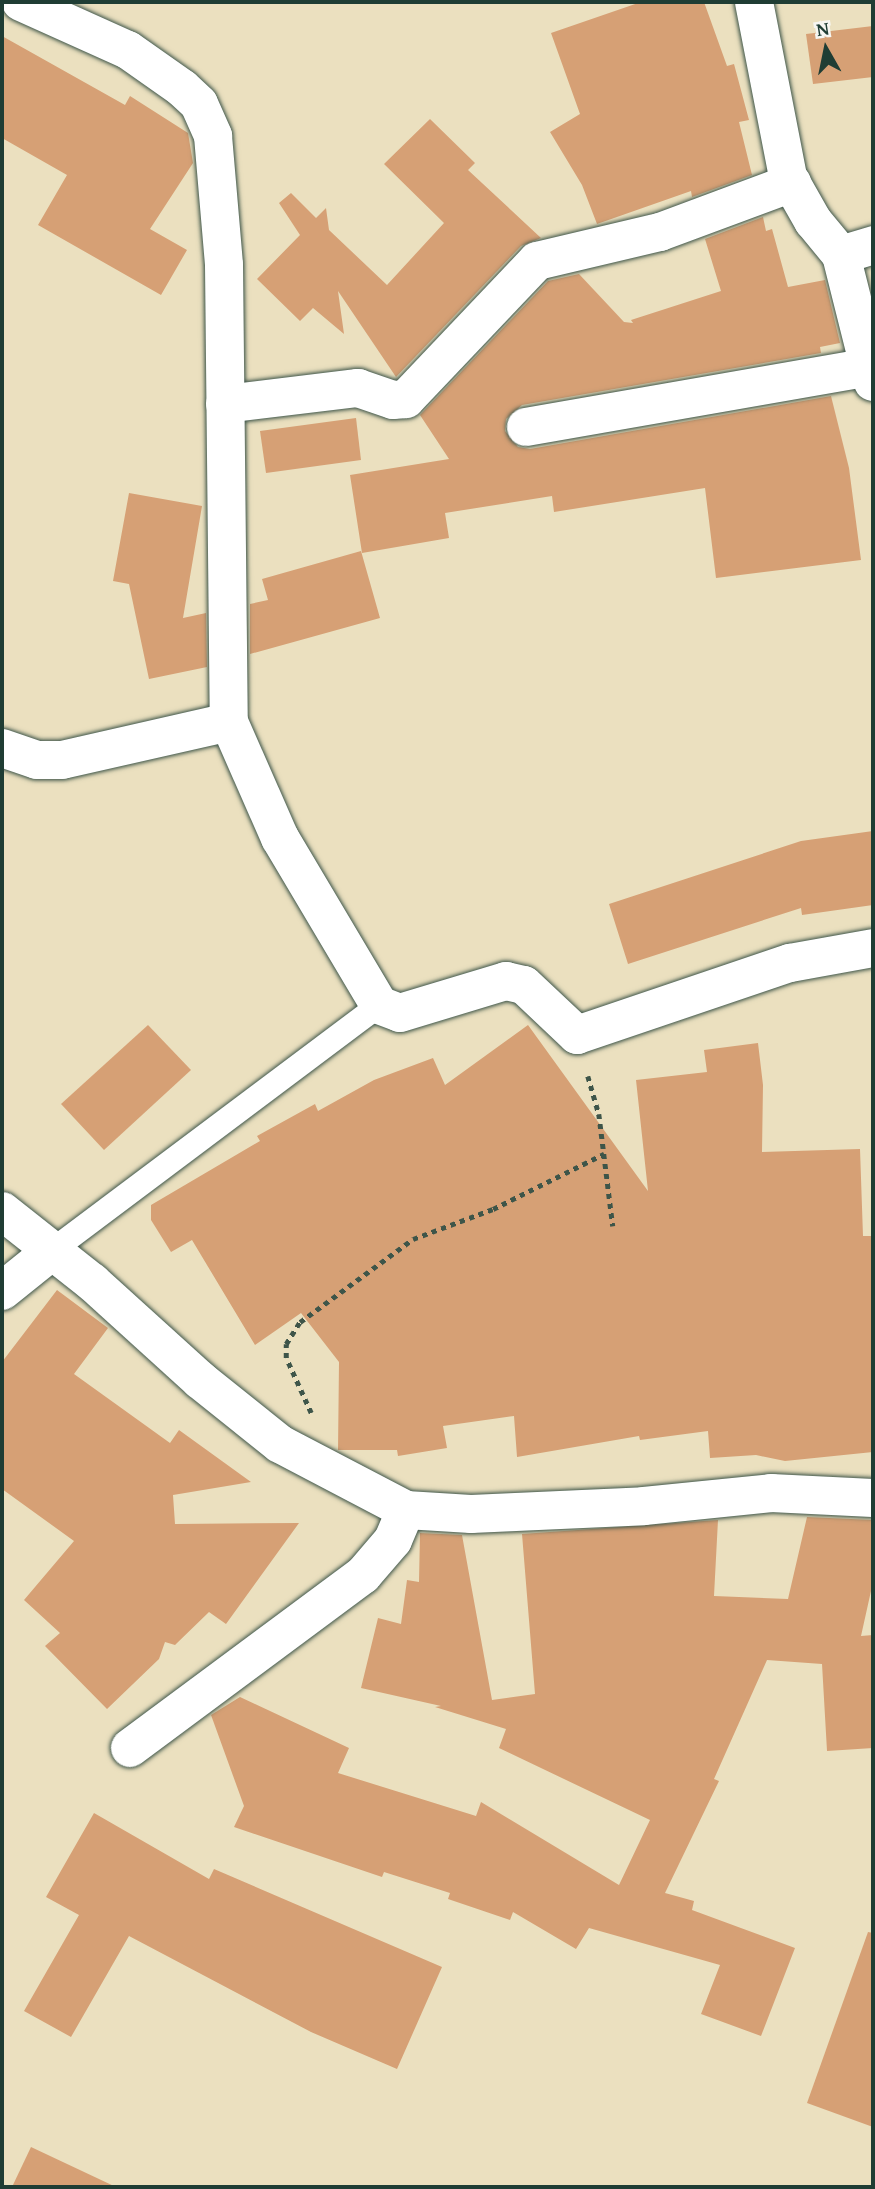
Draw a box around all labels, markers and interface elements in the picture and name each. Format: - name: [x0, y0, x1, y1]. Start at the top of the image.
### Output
- text: N: [814, 13, 831, 43]
- north arrow: [791, 14, 861, 84]

